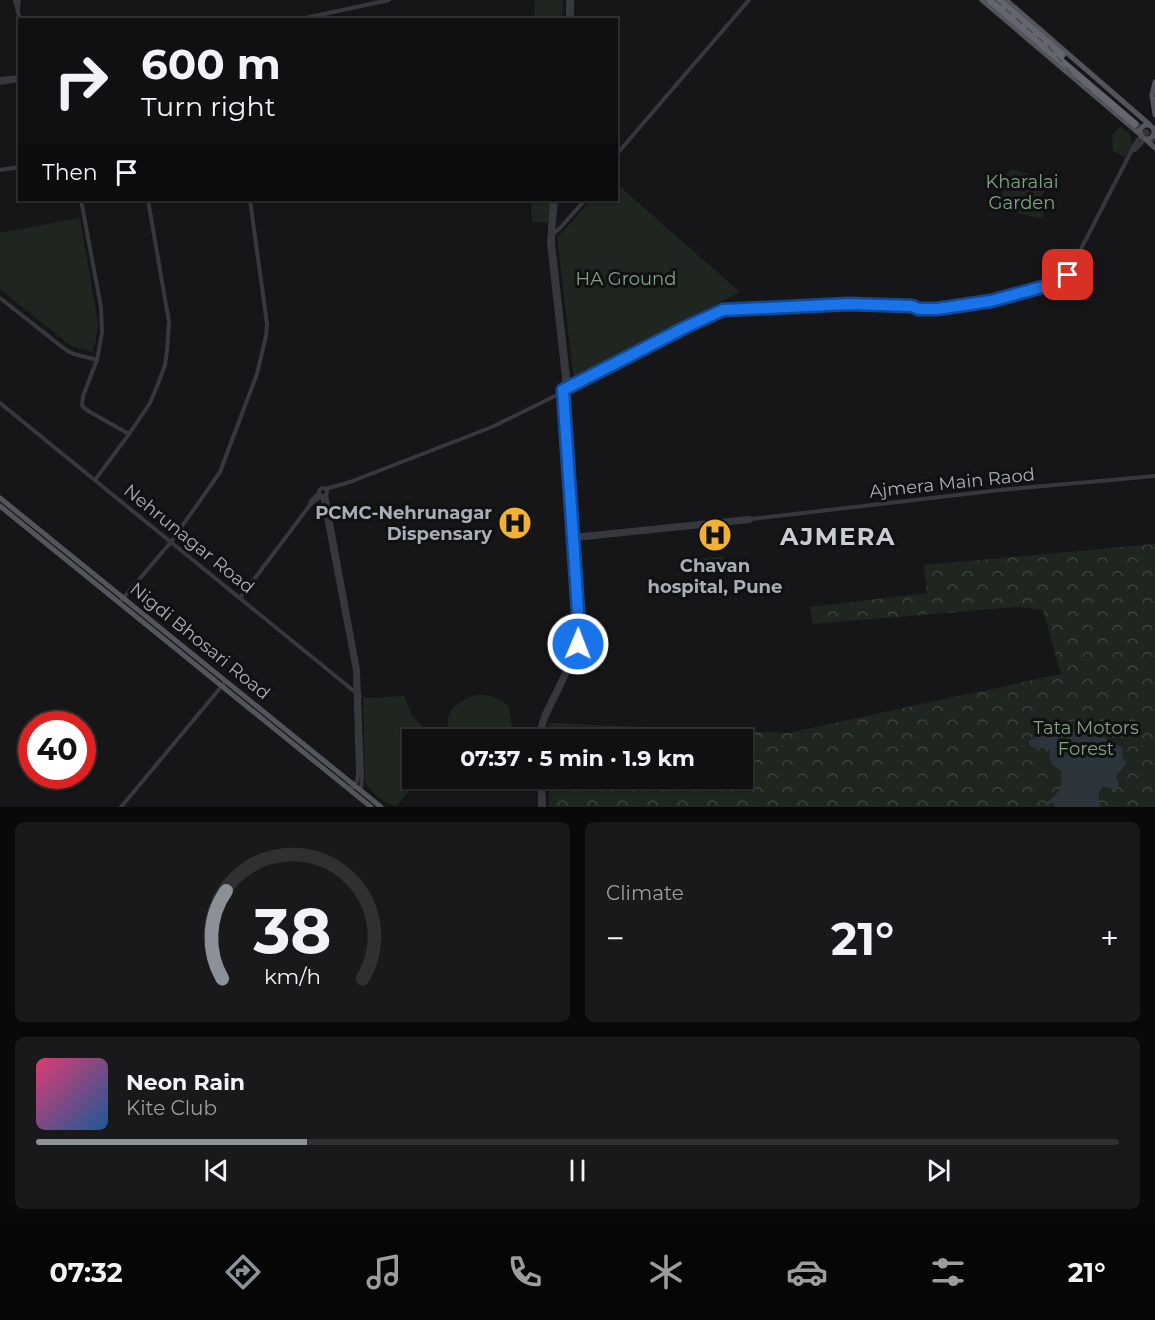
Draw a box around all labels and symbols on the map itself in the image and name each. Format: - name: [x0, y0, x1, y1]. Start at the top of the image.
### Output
- park label: Kharalai Garden: [986, 171, 1059, 214]
- pin: [1042, 249, 1093, 300]
- park label: HA Ground: [576, 268, 676, 290]
- street label: Ajmera Main Raod: [868, 463, 1036, 503]
- street label: Nehrunagar Road: [119, 480, 259, 598]
- place label: PCMC-Nehrunagar Dispensary: [315, 502, 492, 545]
- hospital icon: PCMC-Nehrunagar Dispensary: [497, 505, 533, 541]
- hospital icon: Chavan hospital, Pune: [697, 517, 733, 553]
- district label: AJMERA: [779, 522, 896, 551]
- place label: Chavan hospital, Pune: [648, 555, 782, 598]
- street label: Nigdi Bhosari Road: [126, 578, 274, 704]
- position arrow: [546, 612, 610, 676]
- speed limit sign: 40: [18, 711, 96, 789]
- park label: Tata Motors Forest: [1033, 717, 1139, 760]

